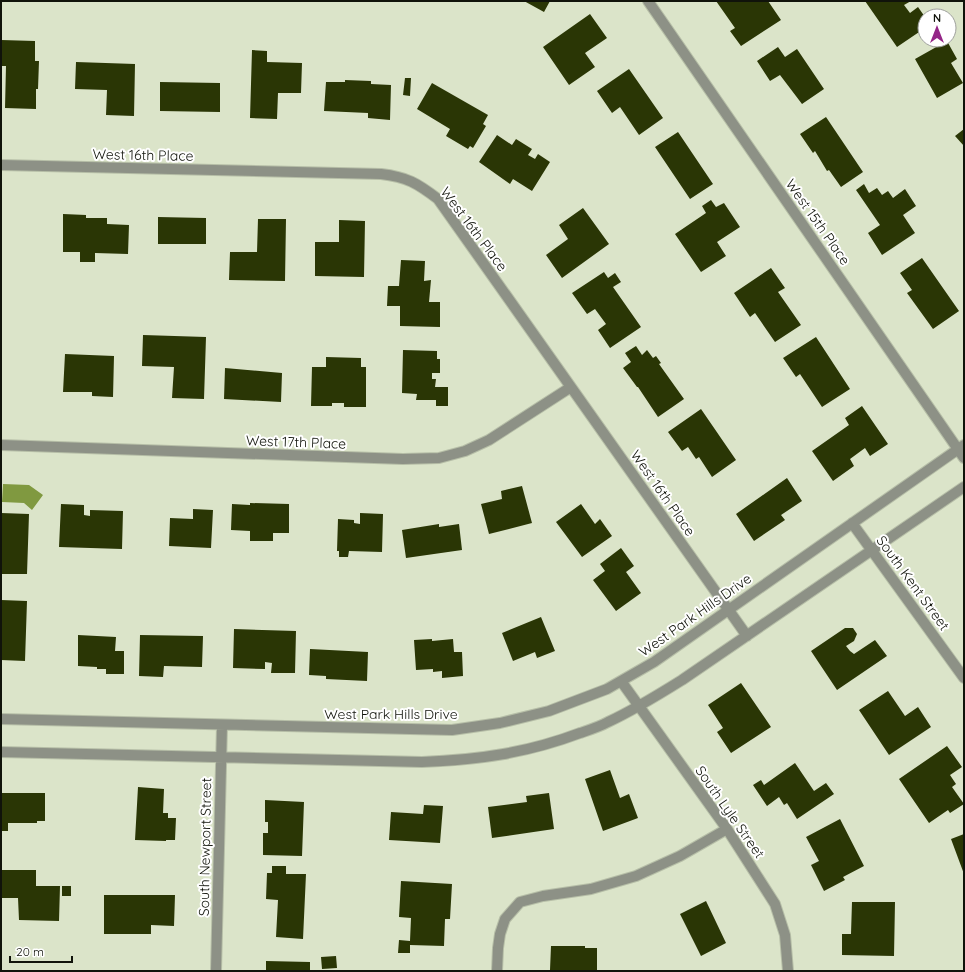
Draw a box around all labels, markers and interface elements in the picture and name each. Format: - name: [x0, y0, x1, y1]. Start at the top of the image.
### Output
- north arrow: [917, 8, 957, 48]
- text: N: [933, 11, 941, 25]
- street label: West 16th Place: [92, 145, 194, 165]
- street label: West 15th Place: [782, 176, 854, 269]
- street label: West 16th Place: [436, 183, 512, 275]
- street label: West 17th Place: [245, 431, 347, 453]
- street label: West 16th Place: [627, 447, 699, 540]
- street label: South Kent Street: [873, 532, 954, 634]
- street label: West Park Hills Drive: [635, 569, 755, 661]
- street label: West Park Hills Drive: [324, 705, 458, 723]
- street label: South Lyle Street: [691, 762, 769, 862]
- street label: South Newport Street: [195, 777, 215, 916]
- scale bar: [10, 938, 72, 964]
- text: 20 m: [16, 944, 44, 959]

